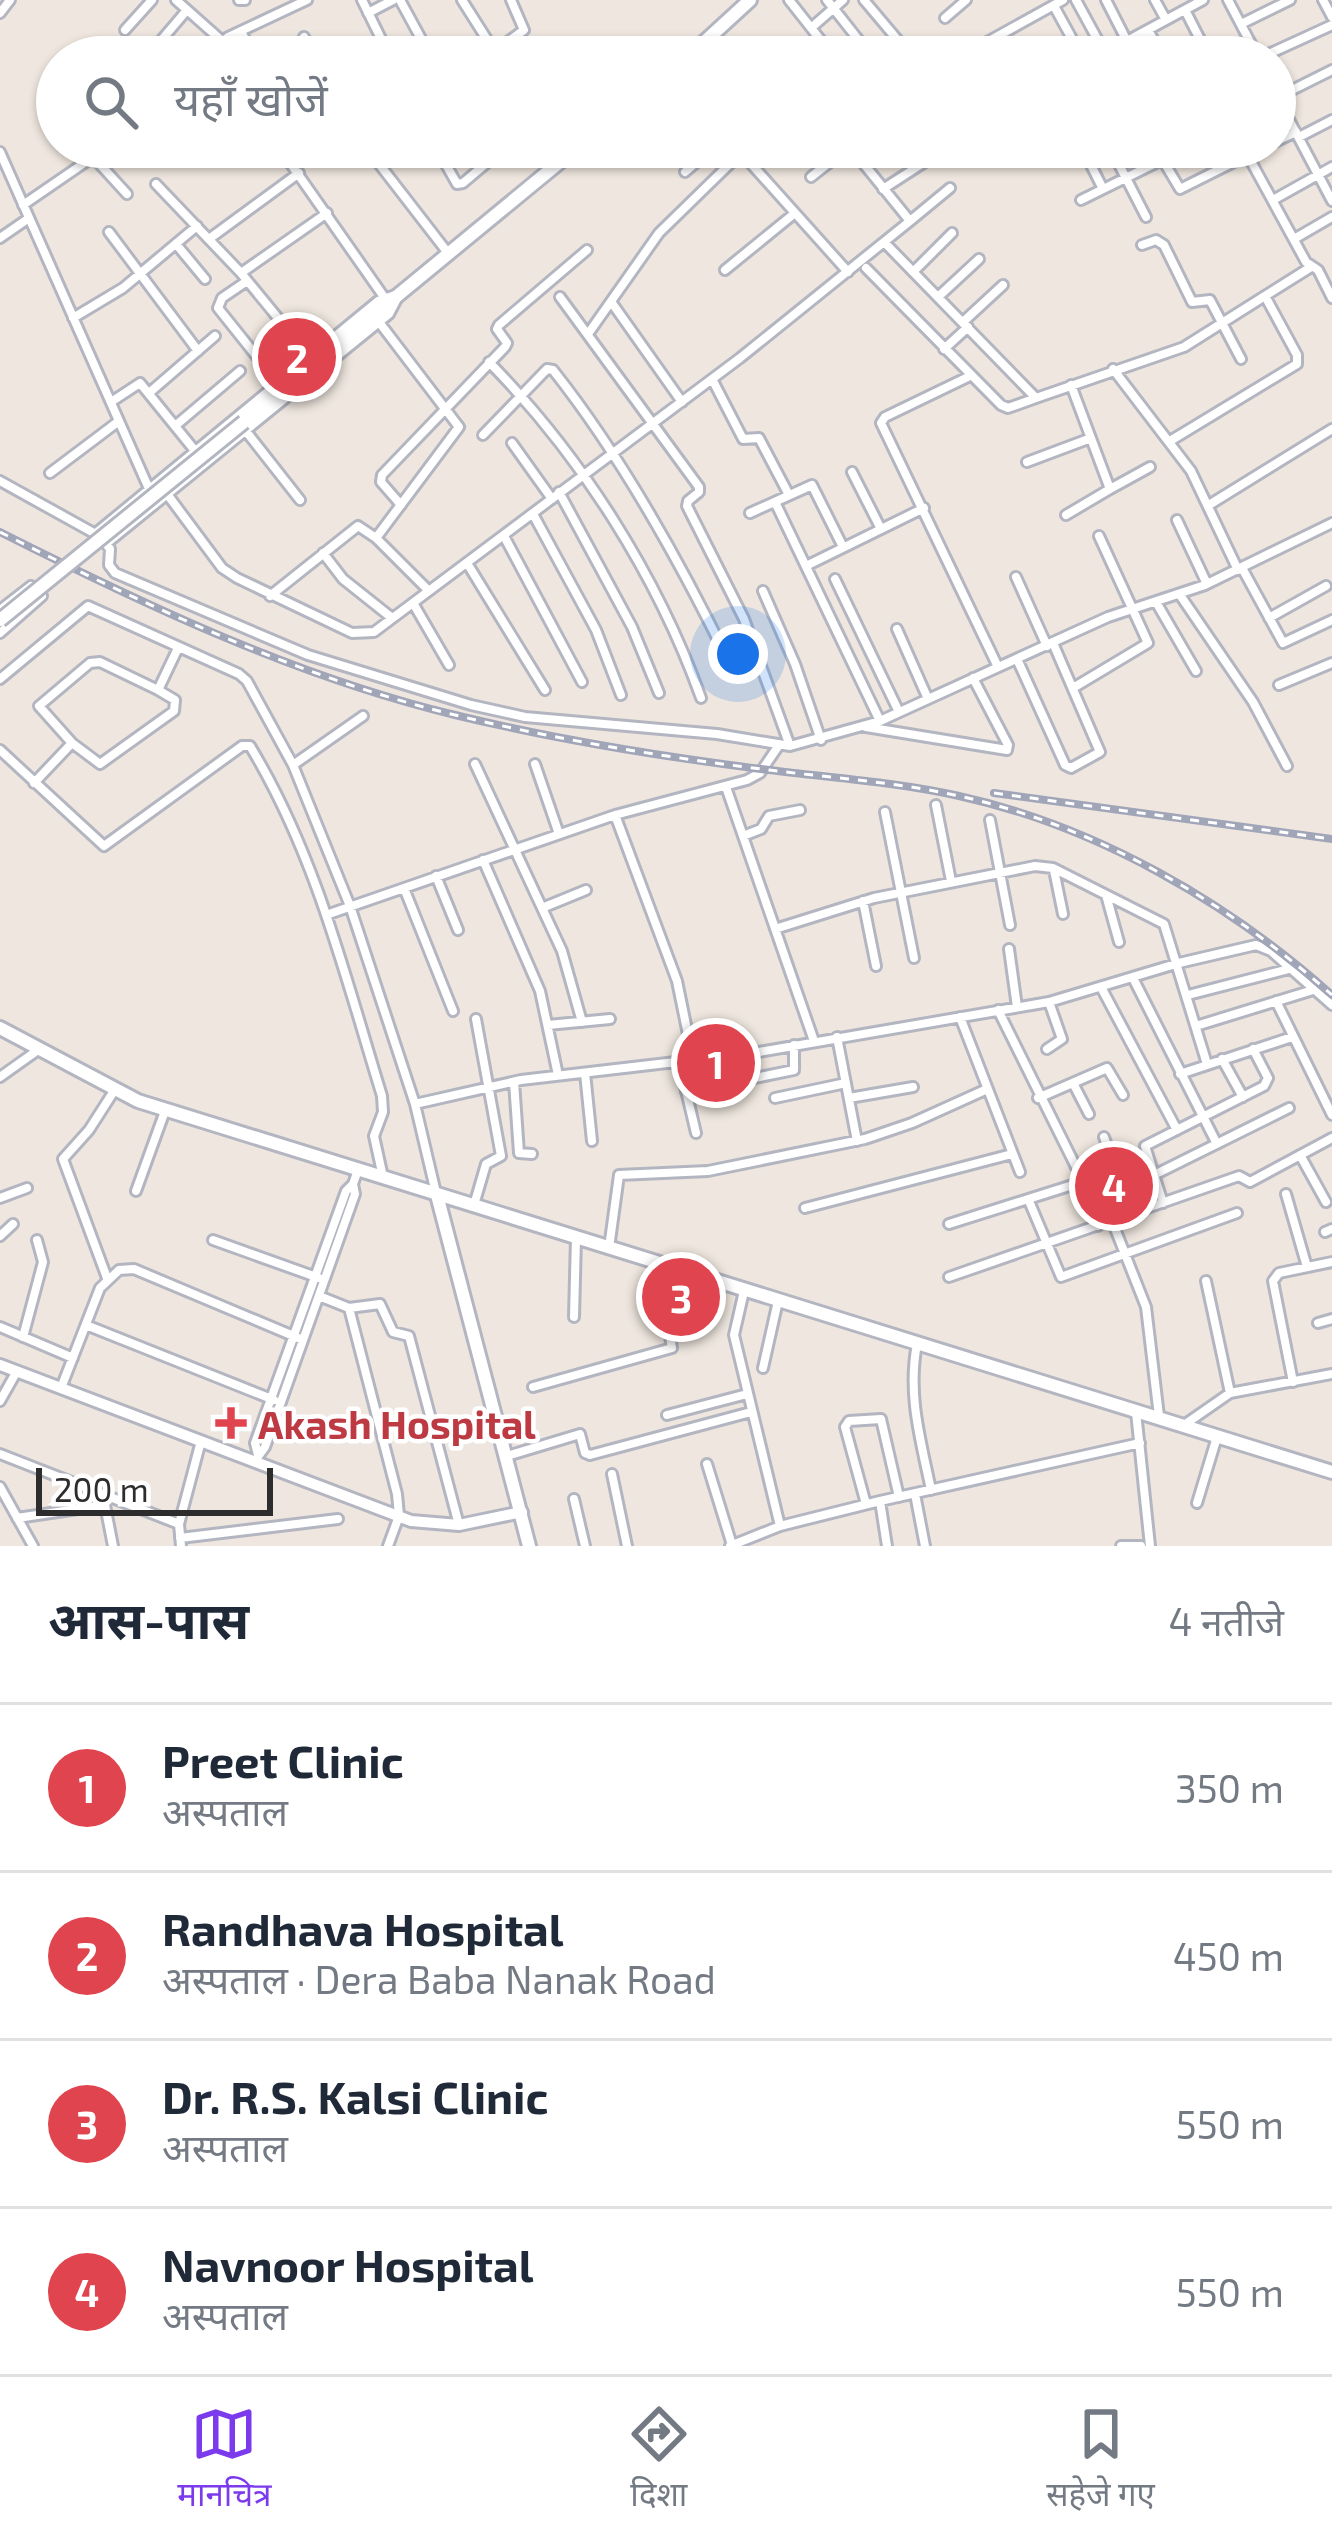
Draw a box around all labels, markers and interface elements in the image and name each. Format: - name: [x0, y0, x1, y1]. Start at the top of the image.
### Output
- search box: [36, 36, 1296, 168]
- icon: search: [78, 69, 144, 135]
- text: यहाँ खोजें: [174, 71, 328, 125]
- pin: 2: [258, 312, 336, 402]
- your location: [708, 624, 768, 684]
- pin: 1: [677, 1018, 755, 1108]
- pin: 4: [1075, 1141, 1153, 1231]
- pin: 3: [642, 1252, 720, 1342]
- place label: Akash Hospital: [258, 1400, 536, 1447]
- marker: Akash Hospital: [215, 1407, 247, 1439]
- scale bar: [36, 1462, 273, 1515]
- text: 200 m: [54, 1469, 149, 1509]
- text: आस-पास: [48, 1588, 249, 1649]
- text: 4 नतीजे: [1168, 1597, 1284, 1644]
- text: Preet Clinic: [162, 1733, 404, 1787]
- text: 1: [79, 1764, 95, 1811]
- text: 350 m: [1175, 1764, 1284, 1811]
- text: अस्पताल: [162, 1787, 288, 1834]
- text: Randhava Hospital: [162, 1901, 564, 1955]
- text: 2: [76, 1932, 98, 1979]
- text: 450 m: [1173, 1932, 1284, 1979]
- text: अस्पताल · Dera Baba Nanak Road: [162, 1955, 716, 2002]
- text: Dr. R.S. Kalsi Clinic: [162, 2069, 548, 2123]
- text: 3: [76, 2100, 98, 2147]
- text: 550 m: [1176, 2100, 1284, 2147]
- text: अस्पताल: [162, 2123, 288, 2170]
- text: Navnoor Hospital: [162, 2237, 533, 2291]
- text: 4: [75, 2268, 99, 2315]
- text: 550 m: [1176, 2268, 1284, 2315]
- text: अस्पताल: [162, 2291, 288, 2338]
- tab: मानचित्र: [177, 2401, 272, 2519]
- tab: दिशा: [626, 2401, 692, 2519]
- tab: सहेजे गए: [1046, 2401, 1155, 2519]

